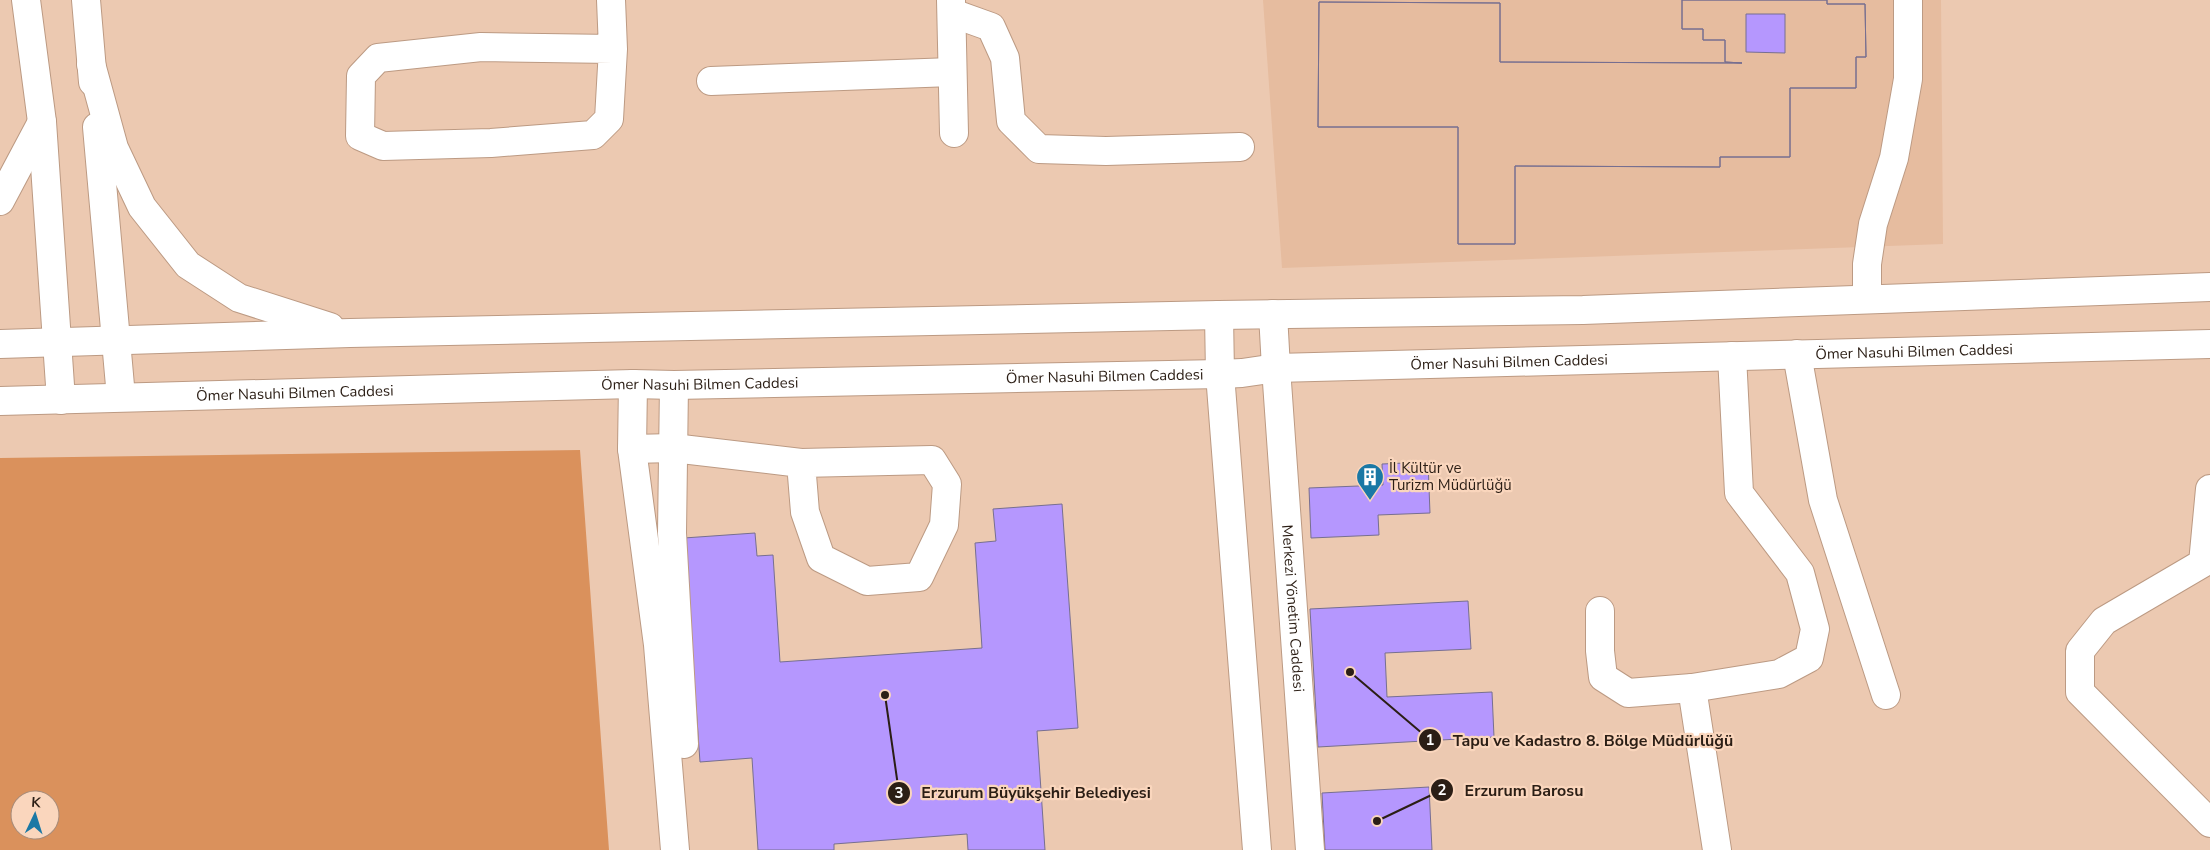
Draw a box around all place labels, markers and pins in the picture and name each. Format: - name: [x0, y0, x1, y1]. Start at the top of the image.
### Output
- place label: İl Kültür ve Turizm Müdürlüğü: [1389, 458, 1512, 495]
- building icon: İl Kültür ve Turizm Müdürlüğü: [1355, 462, 1385, 501]
- callout: Tapu ve Kadastro 8. Bölge Müdürlüğü: [1417, 725, 1743, 756]
- callout: Erzurum Barosu: [1430, 775, 1594, 806]
- callout: Erzurum Büyükşehir Belediyesi: [887, 777, 1161, 808]

